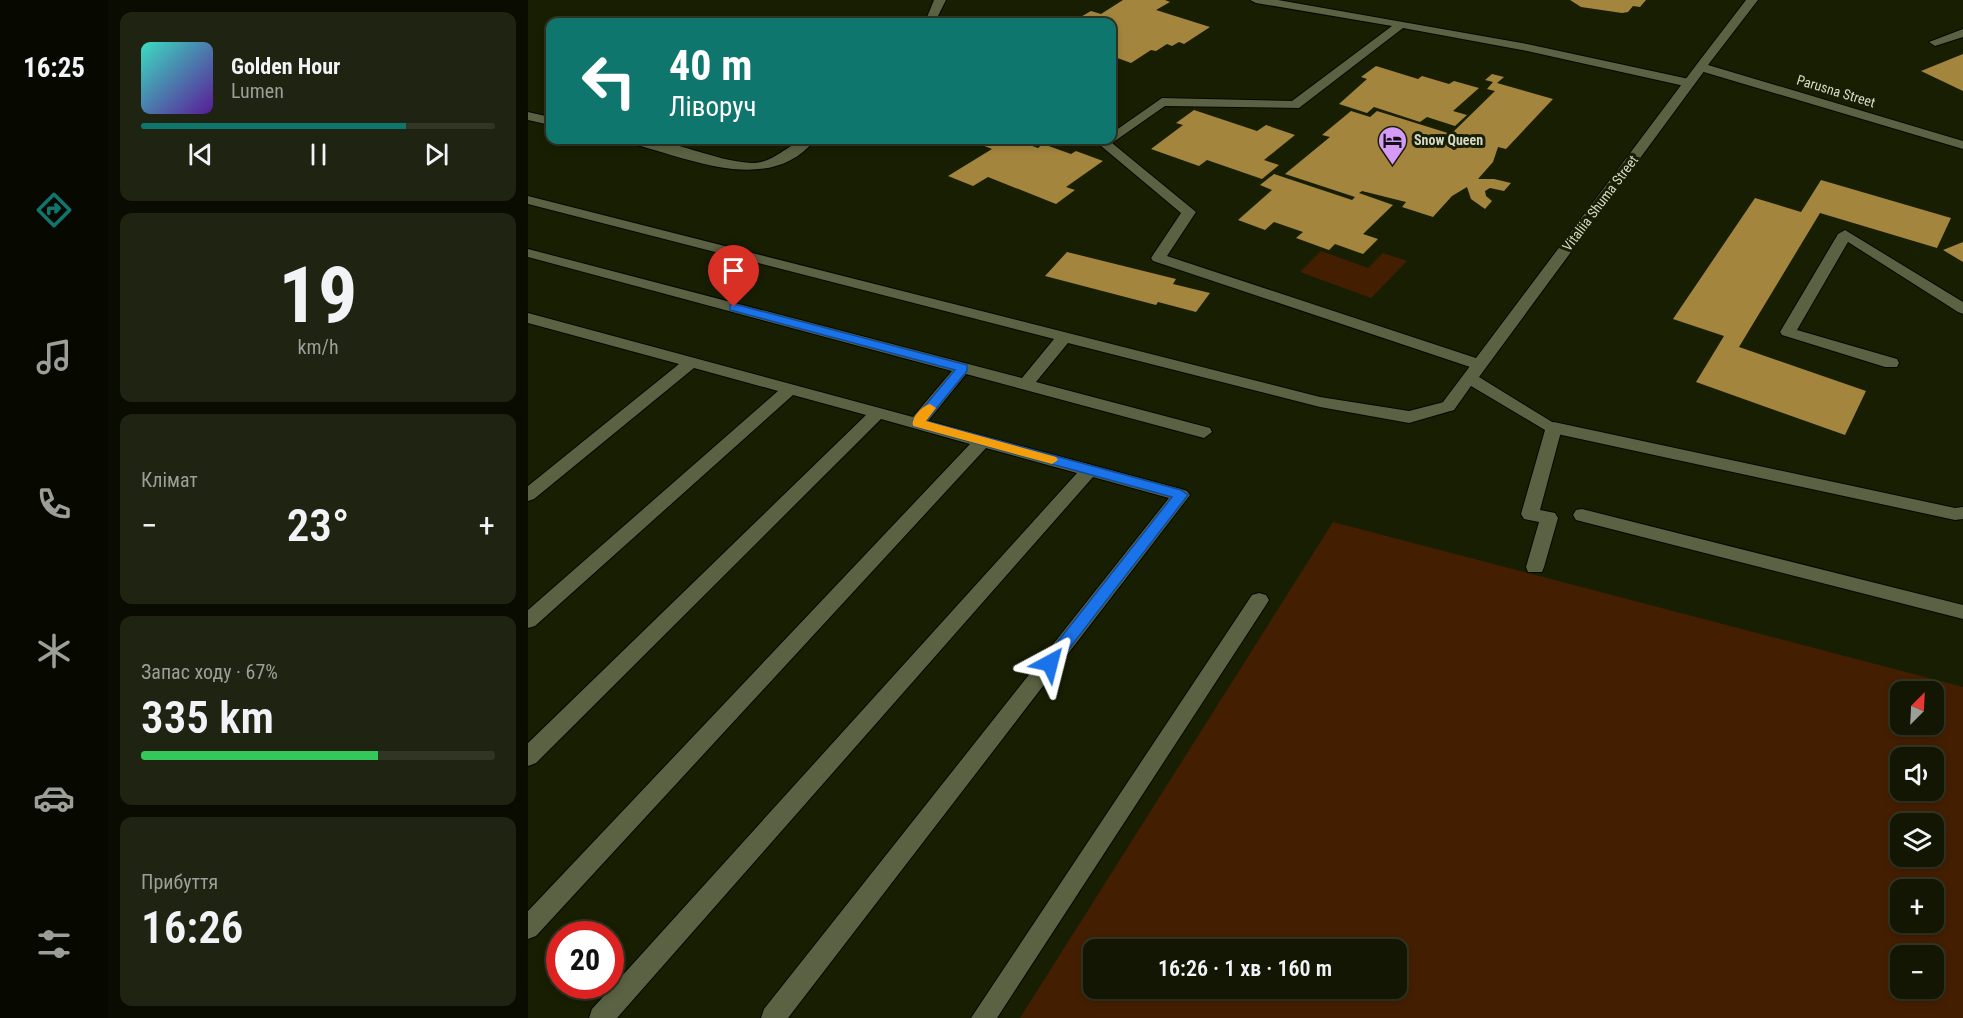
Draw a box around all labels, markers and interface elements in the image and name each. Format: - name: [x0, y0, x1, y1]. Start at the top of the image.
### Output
- text: 40 m: [669, 41, 752, 90]
- icon: left: [570, 42, 648, 120]
- text: 16:25: [23, 52, 85, 84]
- text: Golden Hour: [231, 54, 340, 79]
- street label: Parusna Street: [1795, 71, 1877, 111]
- text: Lumen: [231, 79, 284, 103]
- text: Ліворуч: [669, 91, 756, 123]
- hotel icon: Snow Queen: [1377, 124, 1409, 166]
- place label: Snow Queen: [1414, 132, 1483, 148]
- icon: previous: [184, 138, 217, 171]
- icon: pause: [302, 138, 335, 171]
- icon: next: [420, 138, 453, 171]
- street label: Vitaliia Shuma Street: [1559, 152, 1641, 254]
- icon: directions: [33, 189, 75, 231]
- pin: [708, 245, 759, 307]
- text: 19: [279, 250, 357, 341]
- icon: arrive: [717, 254, 750, 287]
- text: km/h: [297, 335, 339, 359]
- icon: music: [33, 336, 75, 378]
- text: Клімат: [141, 468, 198, 492]
- icon: phone: [33, 483, 75, 525]
- text: 23°: [287, 499, 349, 552]
- text: −: [141, 506, 158, 545]
- text: +: [479, 506, 495, 545]
- icon: climate: [33, 630, 75, 672]
- position arrow: [1018, 631, 1082, 695]
- text: Запас ходу · 67%: [141, 660, 278, 684]
- north arrow: [1890, 681, 1944, 735]
- map controls: [1890, 681, 1944, 999]
- text: 335 km: [141, 691, 274, 744]
- button: sound: [1890, 747, 1944, 801]
- icon: car: [33, 777, 75, 819]
- button: layers: [1890, 813, 1944, 867]
- text: Прибуття: [141, 870, 218, 894]
- button: +: [1890, 879, 1944, 933]
- text: 16:26: [141, 901, 243, 954]
- speed limit sign: 20: [546, 921, 624, 999]
- icon: filters: [33, 923, 75, 965]
- button: −: [1890, 945, 1944, 999]
- text: 16:26 · 1 хв · 160 m: [1158, 956, 1332, 981]

